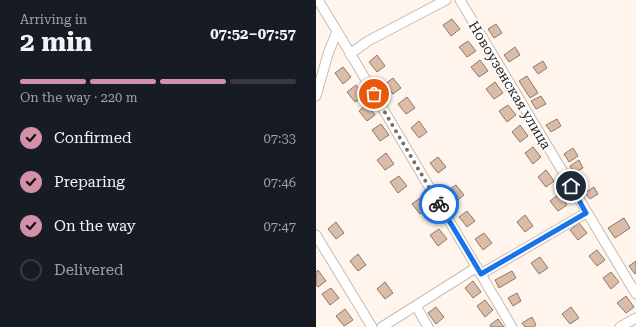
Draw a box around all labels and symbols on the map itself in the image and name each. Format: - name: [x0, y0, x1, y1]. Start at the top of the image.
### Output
- street label: Новоузенская улица: [465, 18, 555, 152]
- pin: [357, 77, 391, 111]
- pin: [554, 169, 588, 203]
- courier: [419, 184, 459, 224]

